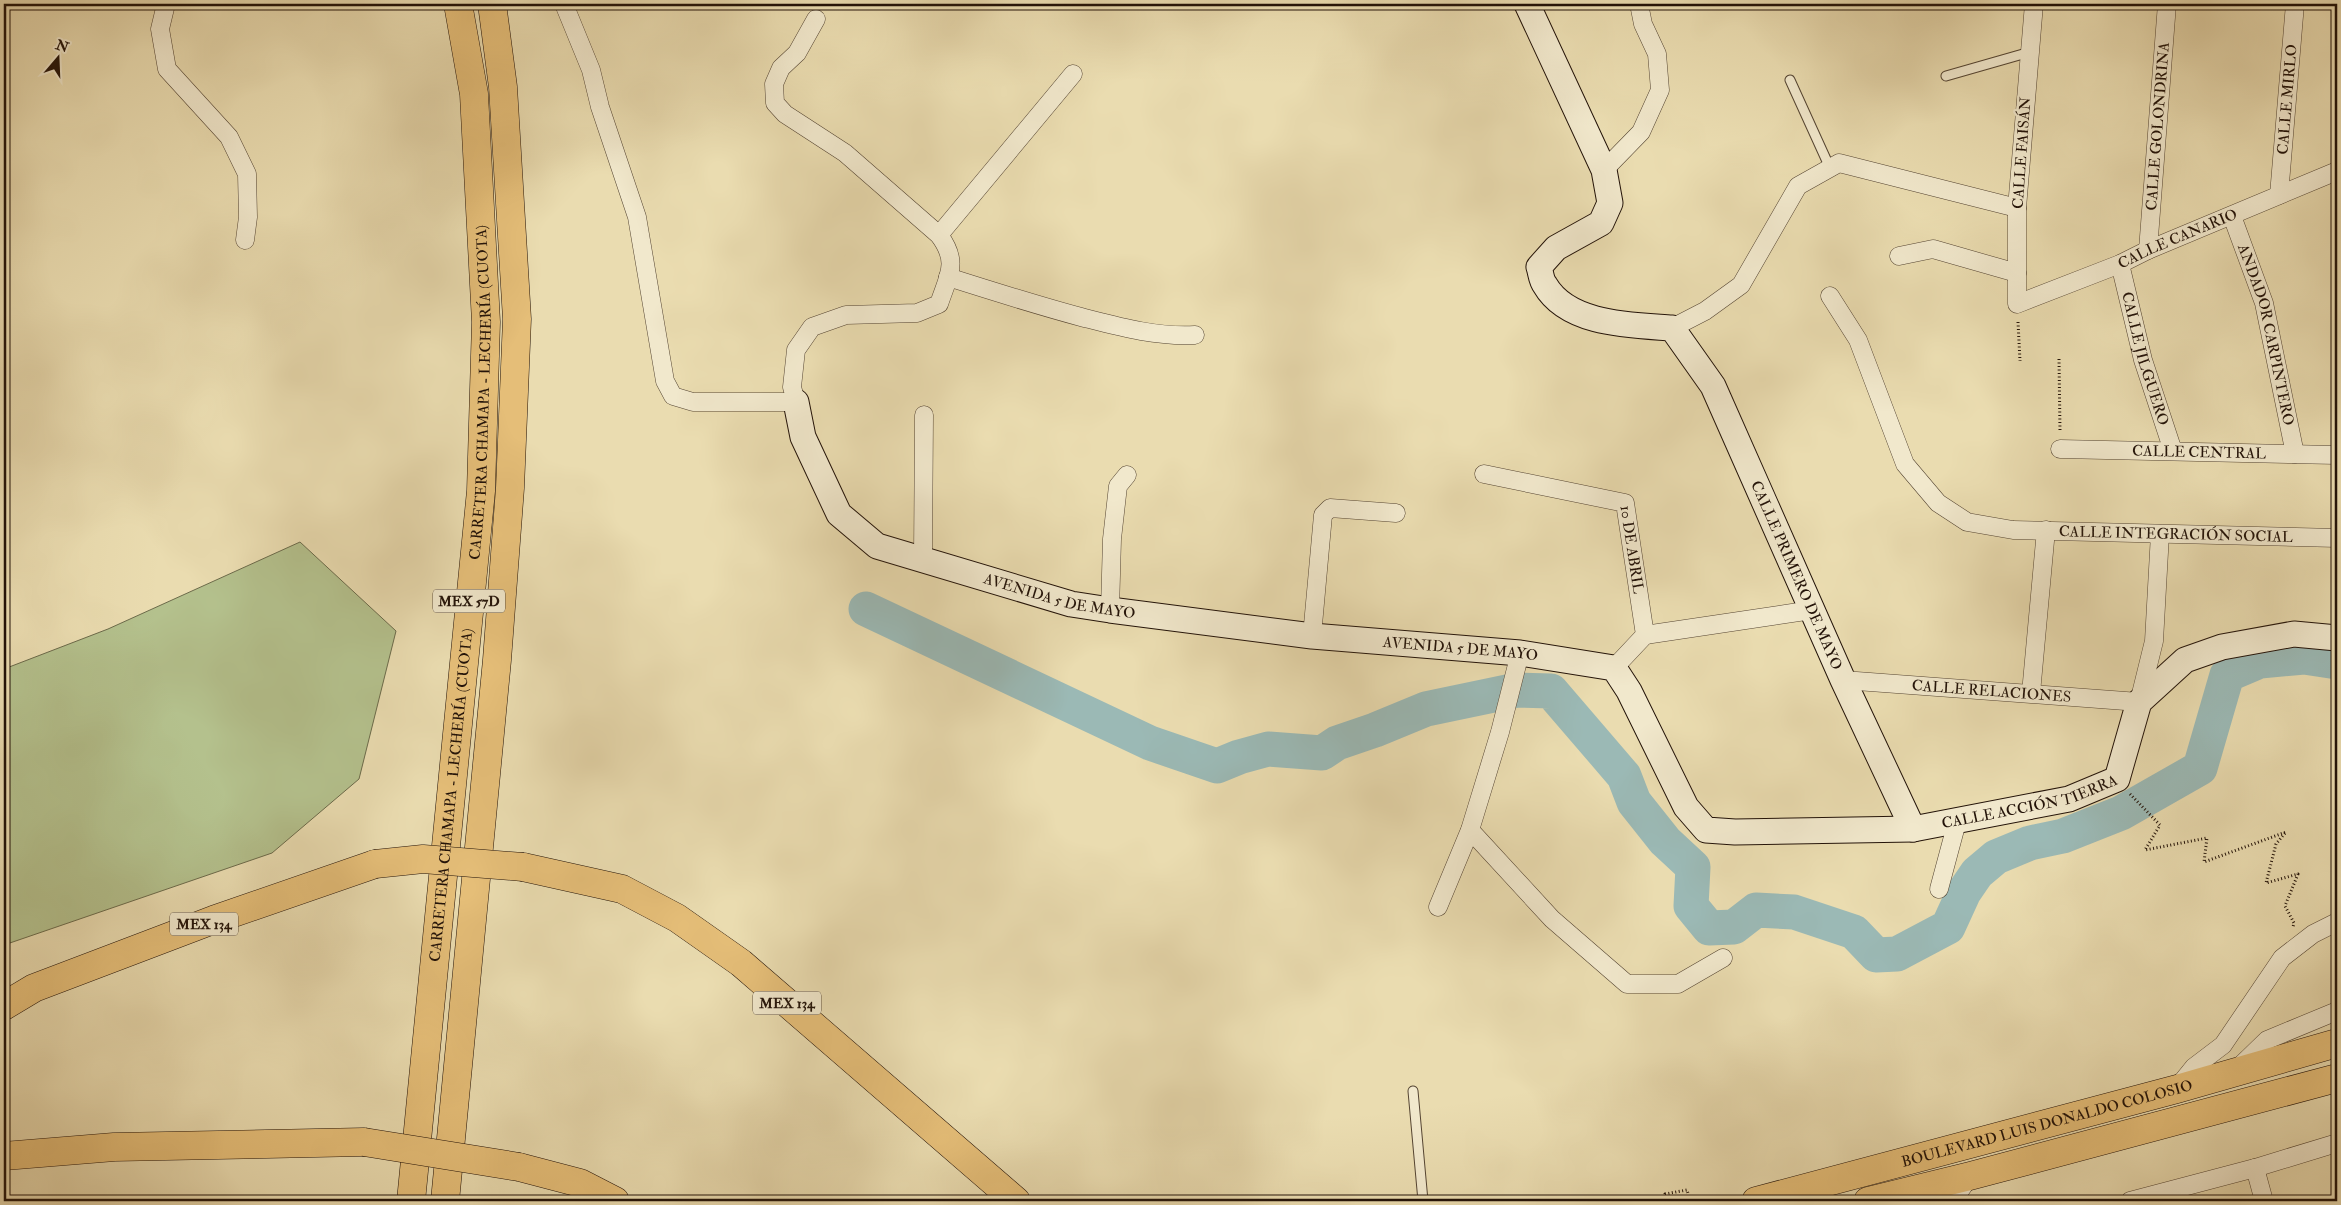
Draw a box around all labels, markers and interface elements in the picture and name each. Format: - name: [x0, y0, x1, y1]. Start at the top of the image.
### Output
- north arrow: [32, 32, 82, 82]
- text: N: [52, 36, 71, 56]
- street label: CALLE GOLONDRINA: [2142, 41, 2174, 211]
- street label: CALLE MIRLO: [2273, 43, 2301, 155]
- street label: CALLE FAISÁN: [2007, 96, 2035, 210]
- street label: CALLE CANARIO: [2115, 204, 2240, 273]
- street label: CARRETERA CHAMAPA - LECHERÍA (CUOTA): [465, 225, 496, 561]
- street label: ANDADOR CARPINTERO: [2233, 240, 2298, 427]
- street label: CALLE JILGUERO: [2118, 290, 2173, 428]
- street label: CALLE CENTRAL: [2132, 441, 2266, 463]
- street label: CALLE PRIMERO DE MAYO: [1747, 478, 1847, 673]
- street label: 10 DE ABRIL: [1616, 504, 1648, 595]
- street label: CALLE INTEGRACIÓN SOCIAL: [2059, 522, 2293, 546]
- street label: AVENIDA 5 DE MAYO: [980, 569, 1137, 623]
- road number: MEX 57D: [433, 590, 505, 612]
- street label: CARRETERA CHAMAPA - LECHERÍA (CUOTA): [425, 627, 477, 963]
- street label: AVENIDA 5 DE MAYO: [1381, 632, 1539, 665]
- street label: CALLE RELACIONES: [1911, 676, 2072, 706]
- street label: CALLE ACCIÓN TIERRA: [1940, 770, 2121, 833]
- road number: MEX 134: [170, 912, 238, 936]
- road number: MEX 134: [753, 991, 821, 1014]
- street label: BOULEVARD LUIS DONALDO COLOSIO: [1899, 1076, 2195, 1171]

